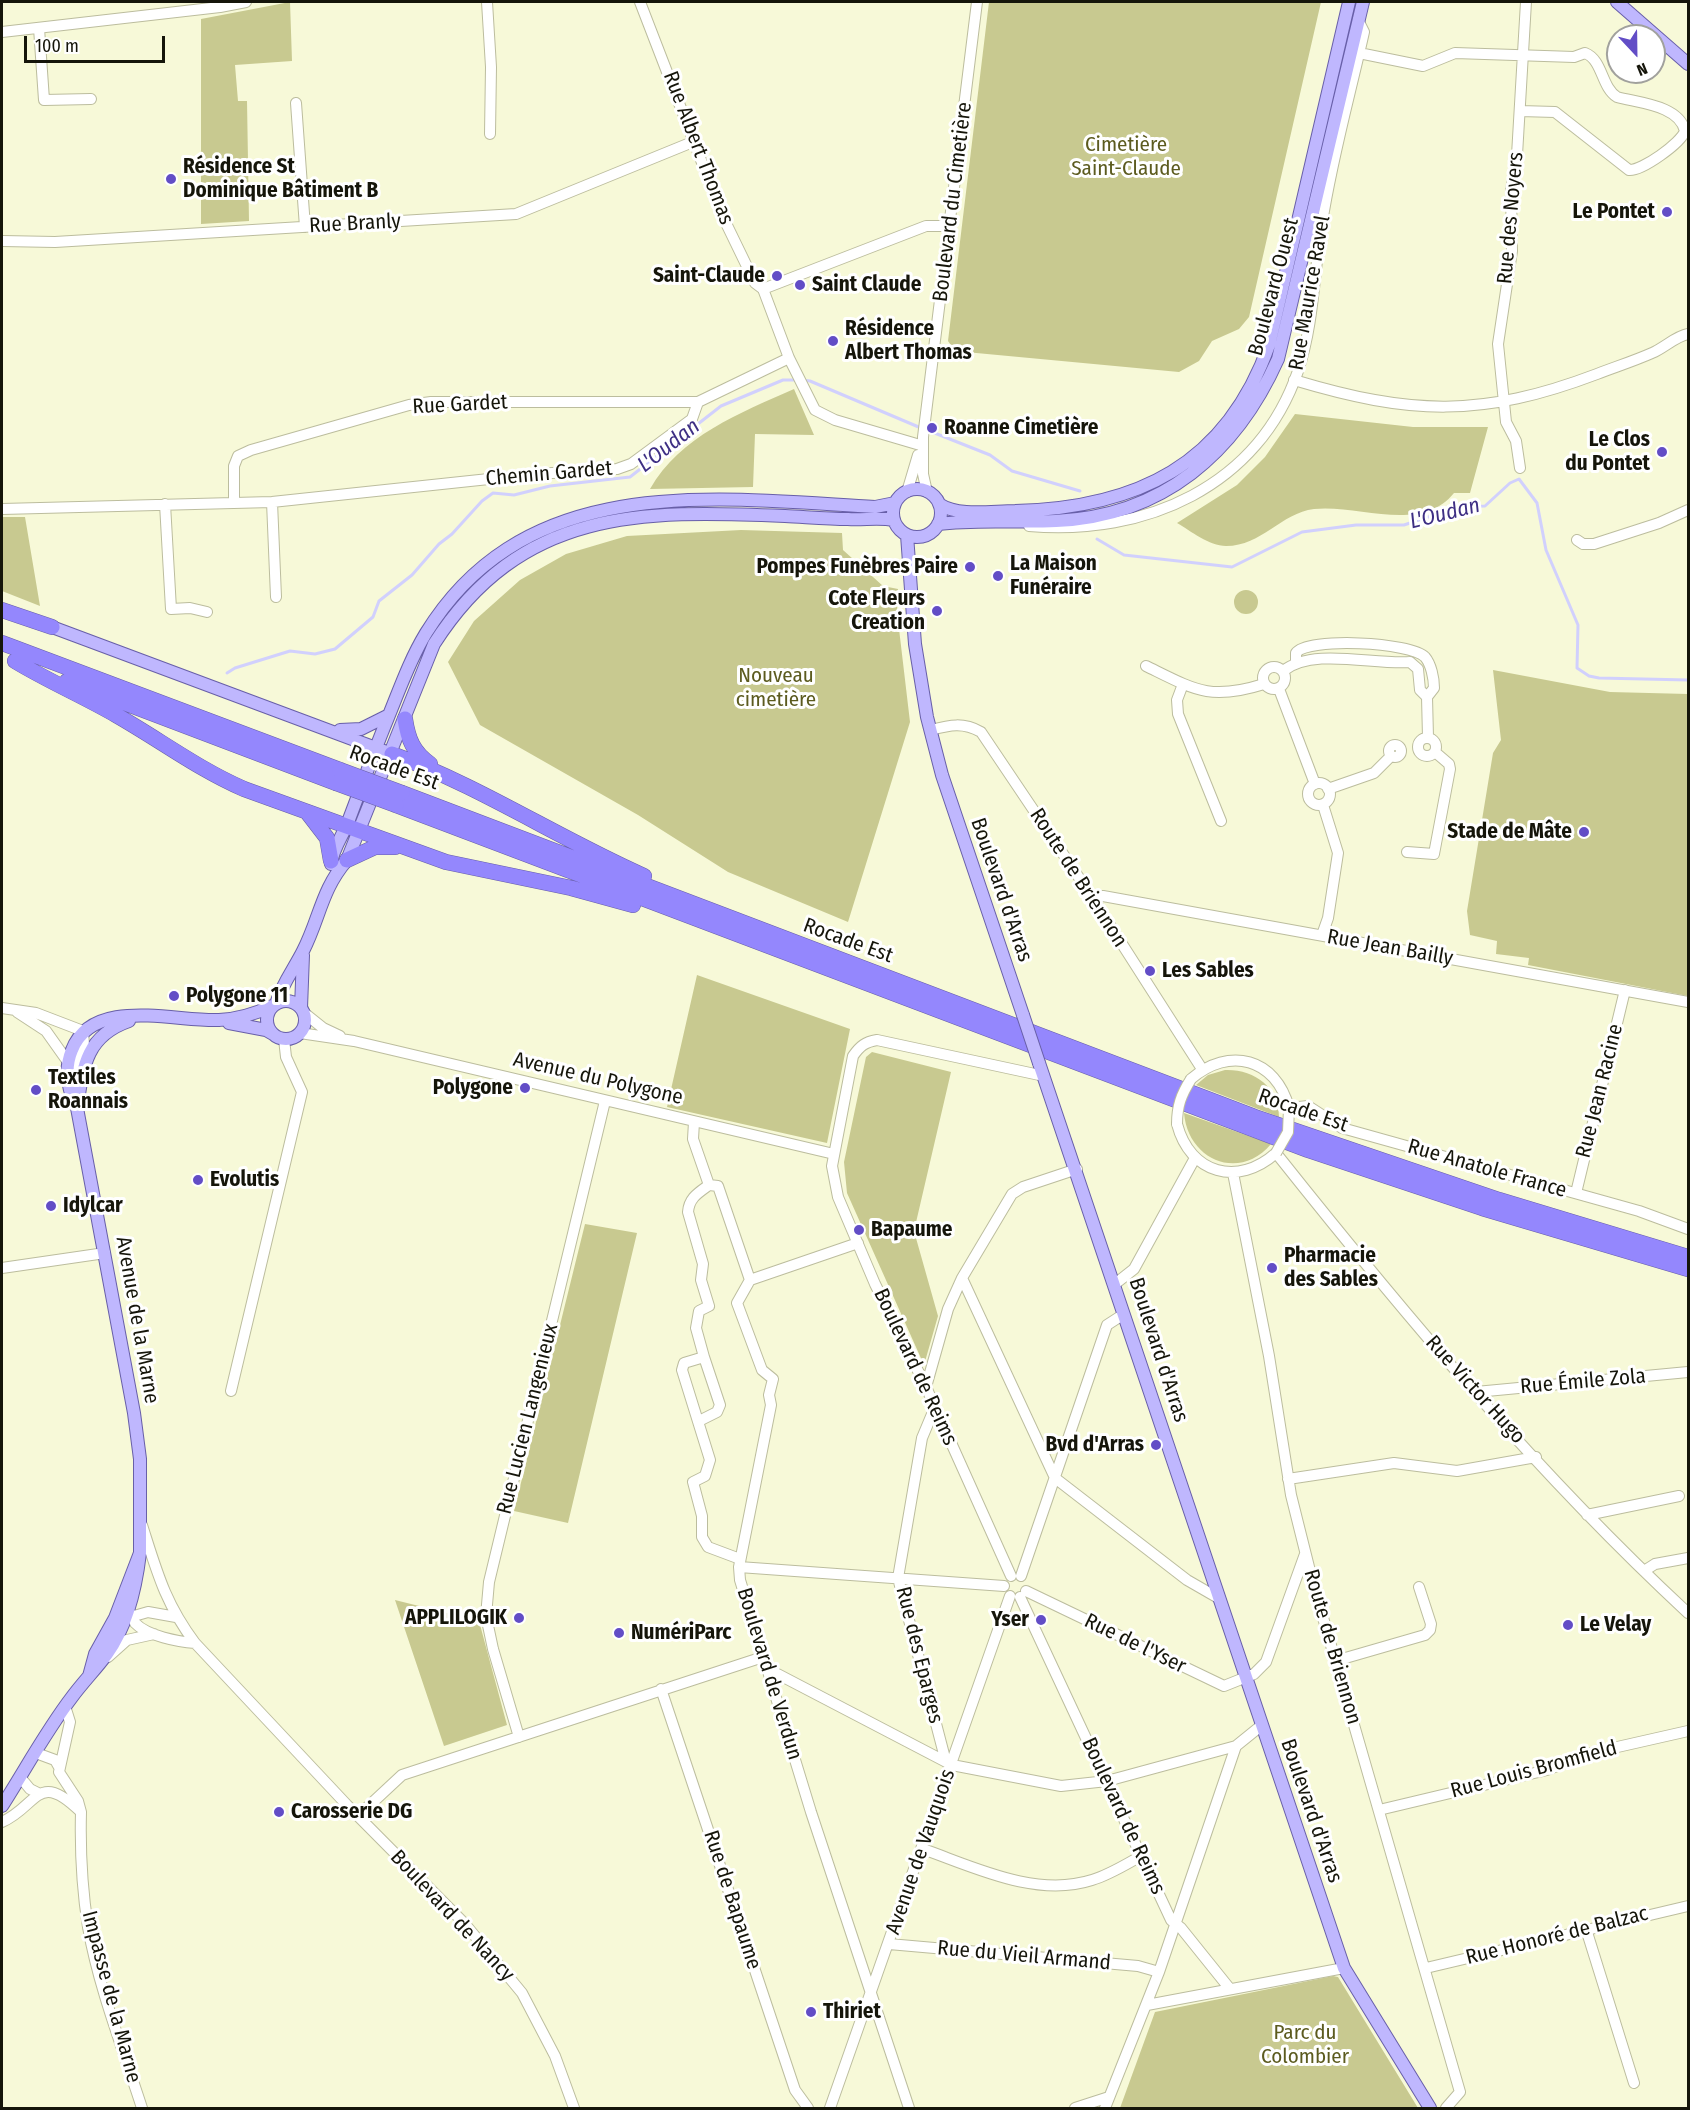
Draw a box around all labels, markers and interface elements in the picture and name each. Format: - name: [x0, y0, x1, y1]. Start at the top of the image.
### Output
- scale bar: [27, 24, 168, 62]
- north arrow: [1606, 24, 1666, 84]
- text: 100 m: [35, 35, 79, 57]
- text: N: [1634, 59, 1650, 80]
- street label: Rue Albert Thomas: [657, 68, 739, 228]
- street label: Boulevard du Cimetière: [928, 101, 978, 303]
- park label: Cimetière Saint-Claude: [1071, 132, 1181, 182]
- street label: Rue des Noyers: [1493, 151, 1529, 285]
- place label: Résidence St Dominique Bâtiment B: [183, 154, 378, 204]
- marker: Résidence St Dominique Bâtiment B: [164, 172, 178, 186]
- place label: Le Pontet: [1573, 199, 1655, 225]
- marker: Le Pontet: [1660, 205, 1674, 219]
- street label: Rue Branly: [308, 209, 402, 239]
- street label: Rue Maurice Ravel: [1284, 214, 1336, 372]
- street label: Boulevard Ouest: [1243, 215, 1305, 359]
- place label: Saint-Claude: [653, 263, 765, 289]
- marker: Saint-Claude: [770, 269, 784, 283]
- place label: Saint Claude: [812, 272, 921, 298]
- marker: Saint Claude: [793, 278, 807, 292]
- place label: Résidence Albert Thomas: [845, 316, 972, 366]
- marker: Résidence Albert Thomas: [826, 334, 840, 348]
- street label: Rue Gardet: [412, 390, 508, 420]
- water label: L'Oudan: [633, 414, 705, 478]
- place label: Roanne Cimetière: [944, 415, 1098, 441]
- marker: Roanne Cimetière: [925, 421, 939, 435]
- place label: Le Clos du Pontet: [1565, 427, 1650, 477]
- marker: Le Clos du Pontet: [1655, 445, 1669, 459]
- street label: Chemin Gardet: [485, 456, 613, 492]
- water label: L'Oudan: [1407, 493, 1483, 535]
- place label: La Maison Funéraire: [1010, 551, 1097, 601]
- place label: Pompes Funèbres Paire: [757, 554, 958, 580]
- marker: Pompes Funèbres Paire: [963, 560, 977, 574]
- marker: La Maison Funéraire: [991, 569, 1005, 583]
- place label: Cote Fleurs Creation: [828, 586, 925, 636]
- marker: Cote Fleurs Creation: [930, 604, 944, 618]
- park label: Nouveau cimetière: [736, 663, 816, 713]
- street label: Rocade Est: [346, 740, 442, 796]
- street label: Route de Briennon: [1024, 804, 1132, 952]
- street label: Boulevard d'Arras: [965, 815, 1037, 965]
- place label: Stade de Mâte: [1447, 819, 1572, 845]
- marker: Stade de Mâte: [1577, 825, 1591, 839]
- street label: Rocade Est: [800, 913, 896, 969]
- street label: Rue Jean Bailly: [1325, 925, 1455, 971]
- place label: Les Sables: [1162, 958, 1254, 984]
- marker: Les Sables: [1143, 964, 1157, 978]
- place label: Polygone 11: [186, 983, 288, 1009]
- marker: Polygone 11: [167, 989, 181, 1003]
- street label: Rue Jean Racine: [1571, 1021, 1629, 1161]
- street label: Avenue du Polygone: [511, 1047, 685, 1111]
- place label: Textiles Roannais: [48, 1065, 128, 1115]
- place label: Polygone: [433, 1075, 513, 1101]
- marker: Polygone: [518, 1081, 532, 1095]
- marker: Textiles Roannais: [29, 1083, 43, 1097]
- street label: Rocade Est: [1255, 1084, 1351, 1138]
- street label: Rue Anatole France: [1405, 1134, 1569, 1204]
- place label: Evolutis: [210, 1167, 279, 1193]
- marker: Evolutis: [191, 1173, 205, 1187]
- place label: Idylcar: [63, 1193, 123, 1219]
- marker: Idylcar: [44, 1199, 58, 1213]
- place label: Bapaume: [871, 1217, 952, 1243]
- marker: Bapaume: [852, 1223, 866, 1237]
- street label: Avenue de la Marne: [110, 1234, 164, 1406]
- place label: Pharmacie des Sables: [1284, 1243, 1378, 1293]
- marker: Pharmacie des Sables: [1265, 1261, 1279, 1275]
- street label: Boulevard d'Arras: [1123, 1275, 1193, 1425]
- street label: Boulevard de Reims: [868, 1285, 962, 1449]
- street label: Rue Lucien Langenieux: [492, 1321, 564, 1517]
- street label: Rue Victor Hugo: [1420, 1331, 1530, 1449]
- street label: Rue Émile Zola: [1519, 1364, 1647, 1400]
- place label: Bvd d'Arras: [1046, 1432, 1144, 1458]
- marker: Bvd d'Arras: [1149, 1438, 1163, 1452]
- street label: Route de Briennon: [1298, 1566, 1366, 1728]
- street label: Rue des Eparges: [890, 1584, 948, 1726]
- street label: Boulevard de Verdun: [731, 1585, 807, 1763]
- place label: APPLILOGIK: [405, 1605, 507, 1631]
- place label: Yser: [991, 1607, 1029, 1633]
- street label: Rue de l'Yser: [1080, 1609, 1190, 1679]
- marker: APPLILOGIK: [512, 1611, 526, 1625]
- place label: Le Velay: [1580, 1612, 1651, 1638]
- marker: Yser: [1034, 1613, 1048, 1627]
- marker: Le Velay: [1561, 1618, 1575, 1632]
- place label: NumériParc: [631, 1620, 731, 1646]
- marker: NumériParc: [612, 1626, 626, 1640]
- street label: Boulevard de Reims: [1076, 1734, 1170, 1898]
- street label: Boulevard d'Arras: [1275, 1736, 1347, 1886]
- street label: Rue Louis Bromfield: [1448, 1736, 1620, 1804]
- street label: Avenue de Vauquois: [881, 1766, 961, 1938]
- place label: Carosserie DG: [291, 1799, 412, 1825]
- marker: Carosserie DG: [272, 1805, 286, 1819]
- street label: Rue de Bapaume: [698, 1827, 766, 1973]
- street label: Boulevard de Nancy: [385, 1845, 519, 1987]
- street label: Rue Honoré de Balzac: [1463, 1901, 1651, 1971]
- street label: Impasse de la Marne: [76, 1908, 146, 2086]
- street label: Rue du Vieil Armand: [936, 1936, 1112, 1976]
- place label: Thiriet: [823, 1999, 881, 2025]
- marker: Thiriet: [804, 2005, 818, 2019]
- park label: Parc du Colombier: [1261, 2020, 1349, 2070]

